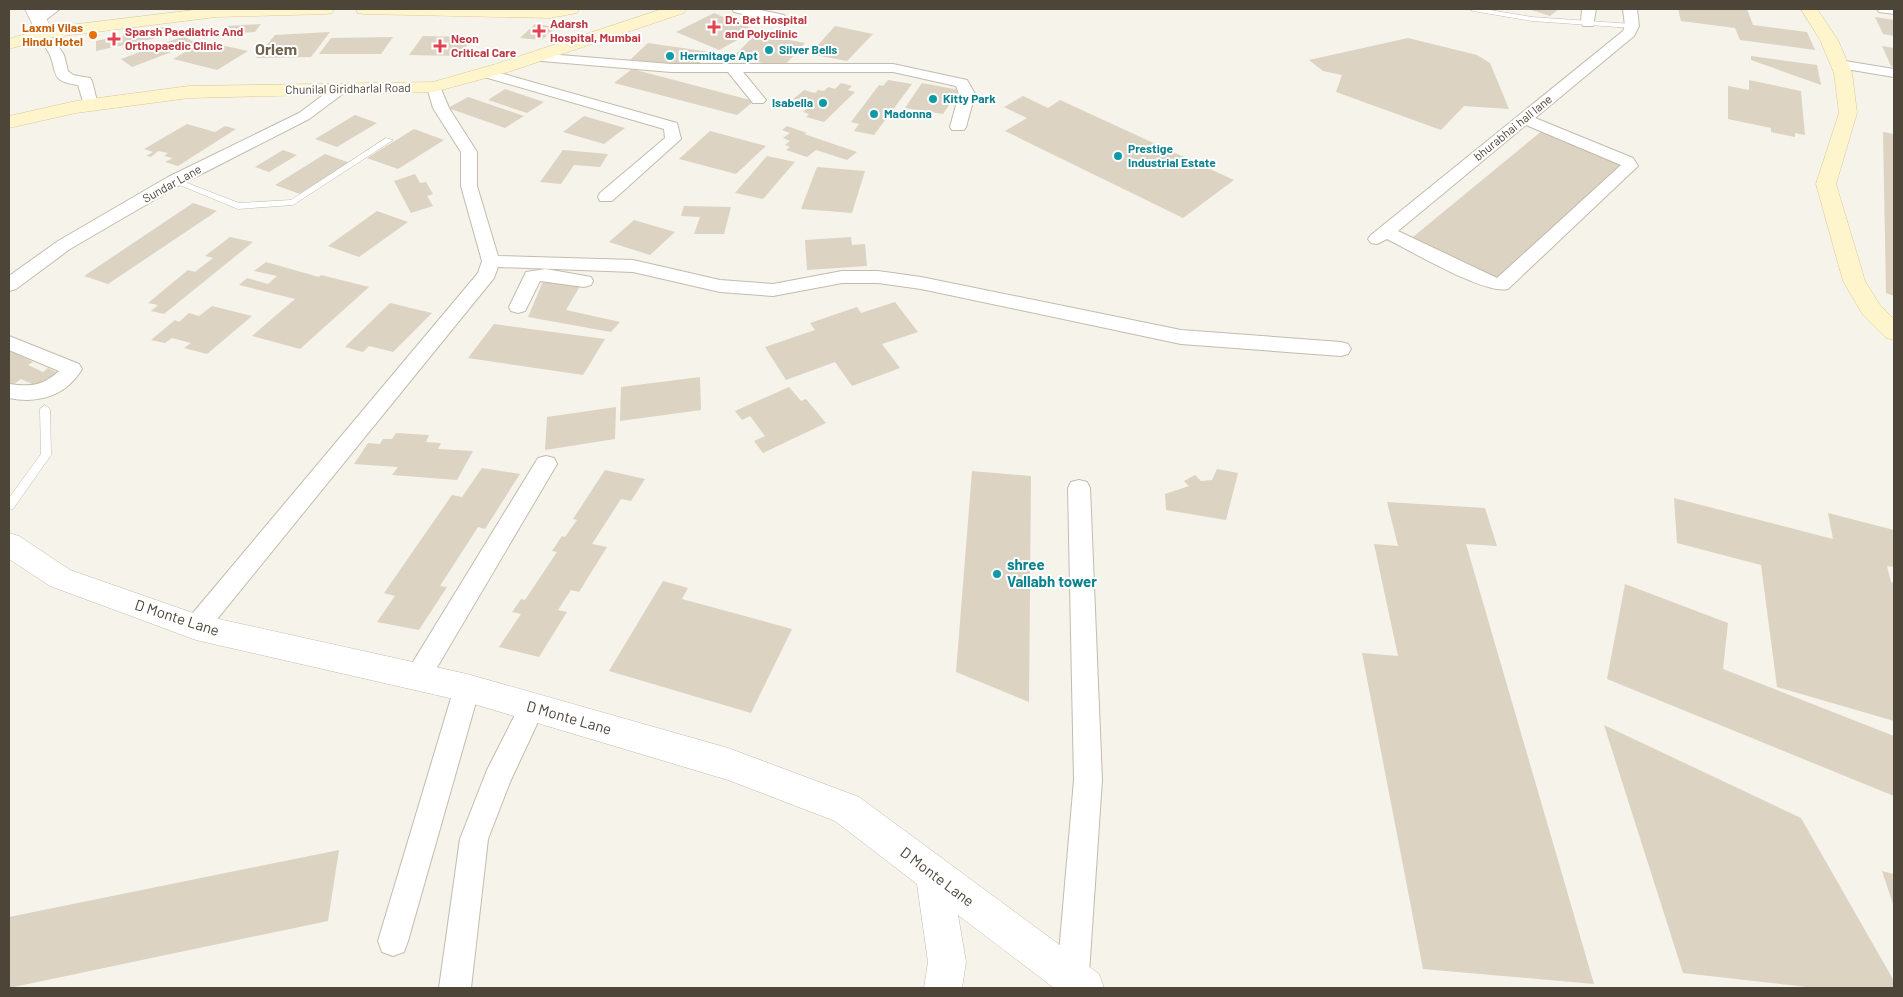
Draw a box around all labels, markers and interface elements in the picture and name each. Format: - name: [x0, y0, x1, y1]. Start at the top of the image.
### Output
- place label: Dr. Bet Hospital and Polyclinic: [725, 12, 807, 40]
- place label: Adarsh Hospital, Mumbai: [550, 16, 641, 44]
- place label: Laxmi Vilas Hindu Hotel: [22, 20, 83, 48]
- marker: Dr. Bet Hospital and Polyclinic: [707, 20, 721, 34]
- place label: Sparsh Paediatric And Orthopaedic Clinic: [125, 24, 243, 52]
- marker: Adarsh Hospital, Mumbai: [532, 24, 546, 38]
- marker: Laxmi Vilas Hindu Hotel: [87, 29, 99, 41]
- place label: Neon Critical Care: [451, 31, 517, 59]
- marker: Sparsh Paediatric And Orthopaedic Clinic: [107, 32, 121, 46]
- district label: Orlem: [255, 39, 297, 58]
- marker: Neon Critical Care: [433, 39, 447, 53]
- place label: Silver Bells: [779, 42, 837, 56]
- marker: Silver Bells: [763, 44, 775, 56]
- place label: Hermitage Apt: [680, 48, 758, 62]
- marker: Hermitage Apt: [664, 50, 676, 62]
- street label: Chunilal Giridharlal Road: [285, 80, 411, 96]
- place label: Kitty Park: [943, 91, 996, 105]
- street label: bhurabhai hall lane: [1470, 91, 1554, 163]
- marker: Kitty Park: [927, 93, 939, 105]
- place label: Isabella: [772, 95, 813, 109]
- marker: Isabella: [817, 97, 829, 109]
- place label: Madonna: [884, 106, 932, 120]
- marker: Madonna: [868, 108, 880, 120]
- place label: Prestige Industrial Estate: [1128, 141, 1216, 169]
- marker: Prestige Industrial Estate: [1112, 150, 1124, 162]
- street label: Sundar Lane: [140, 161, 203, 205]
- place label: shree Vallabh tower: [1007, 555, 1097, 590]
- marker: shree Vallabh tower: [991, 568, 1003, 580]
- street label: D Monte Lane: [133, 595, 222, 639]
- street label: D Monte Lane: [525, 696, 614, 738]
- street label: D Monte Lane: [897, 843, 978, 910]

